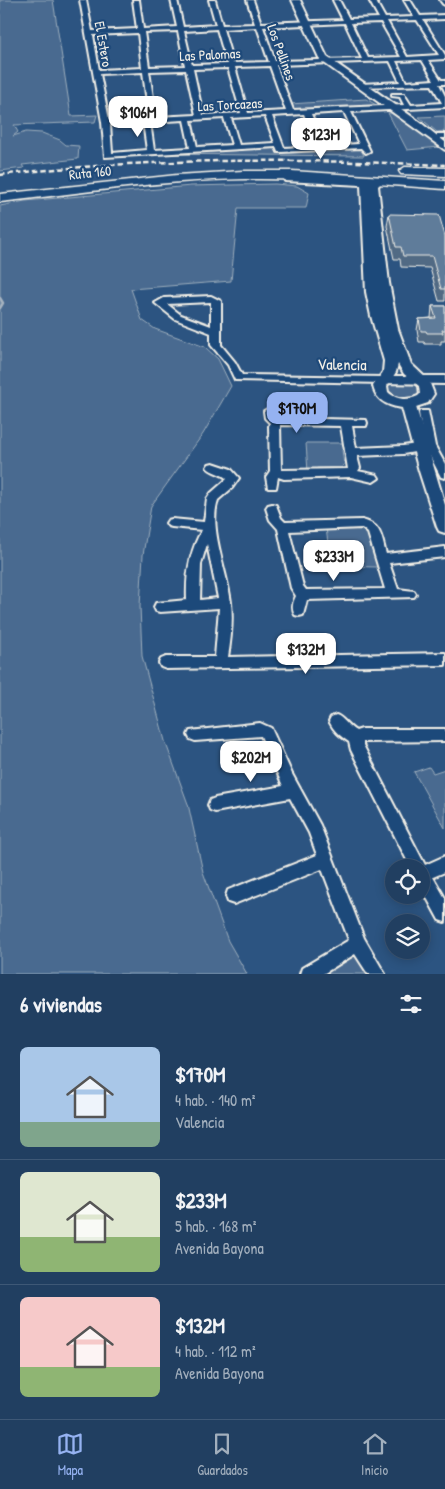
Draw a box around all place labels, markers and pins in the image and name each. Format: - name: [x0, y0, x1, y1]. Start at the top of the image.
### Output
- pin: $106M: [103, 96, 173, 138]
- pin: $123M: [286, 118, 356, 160]
- pin: $170M: [262, 392, 332, 434]
- pin: $233M: [299, 540, 369, 582]
- pin: $132M: [271, 632, 341, 675]
- pin: $202M: [216, 740, 286, 783]

